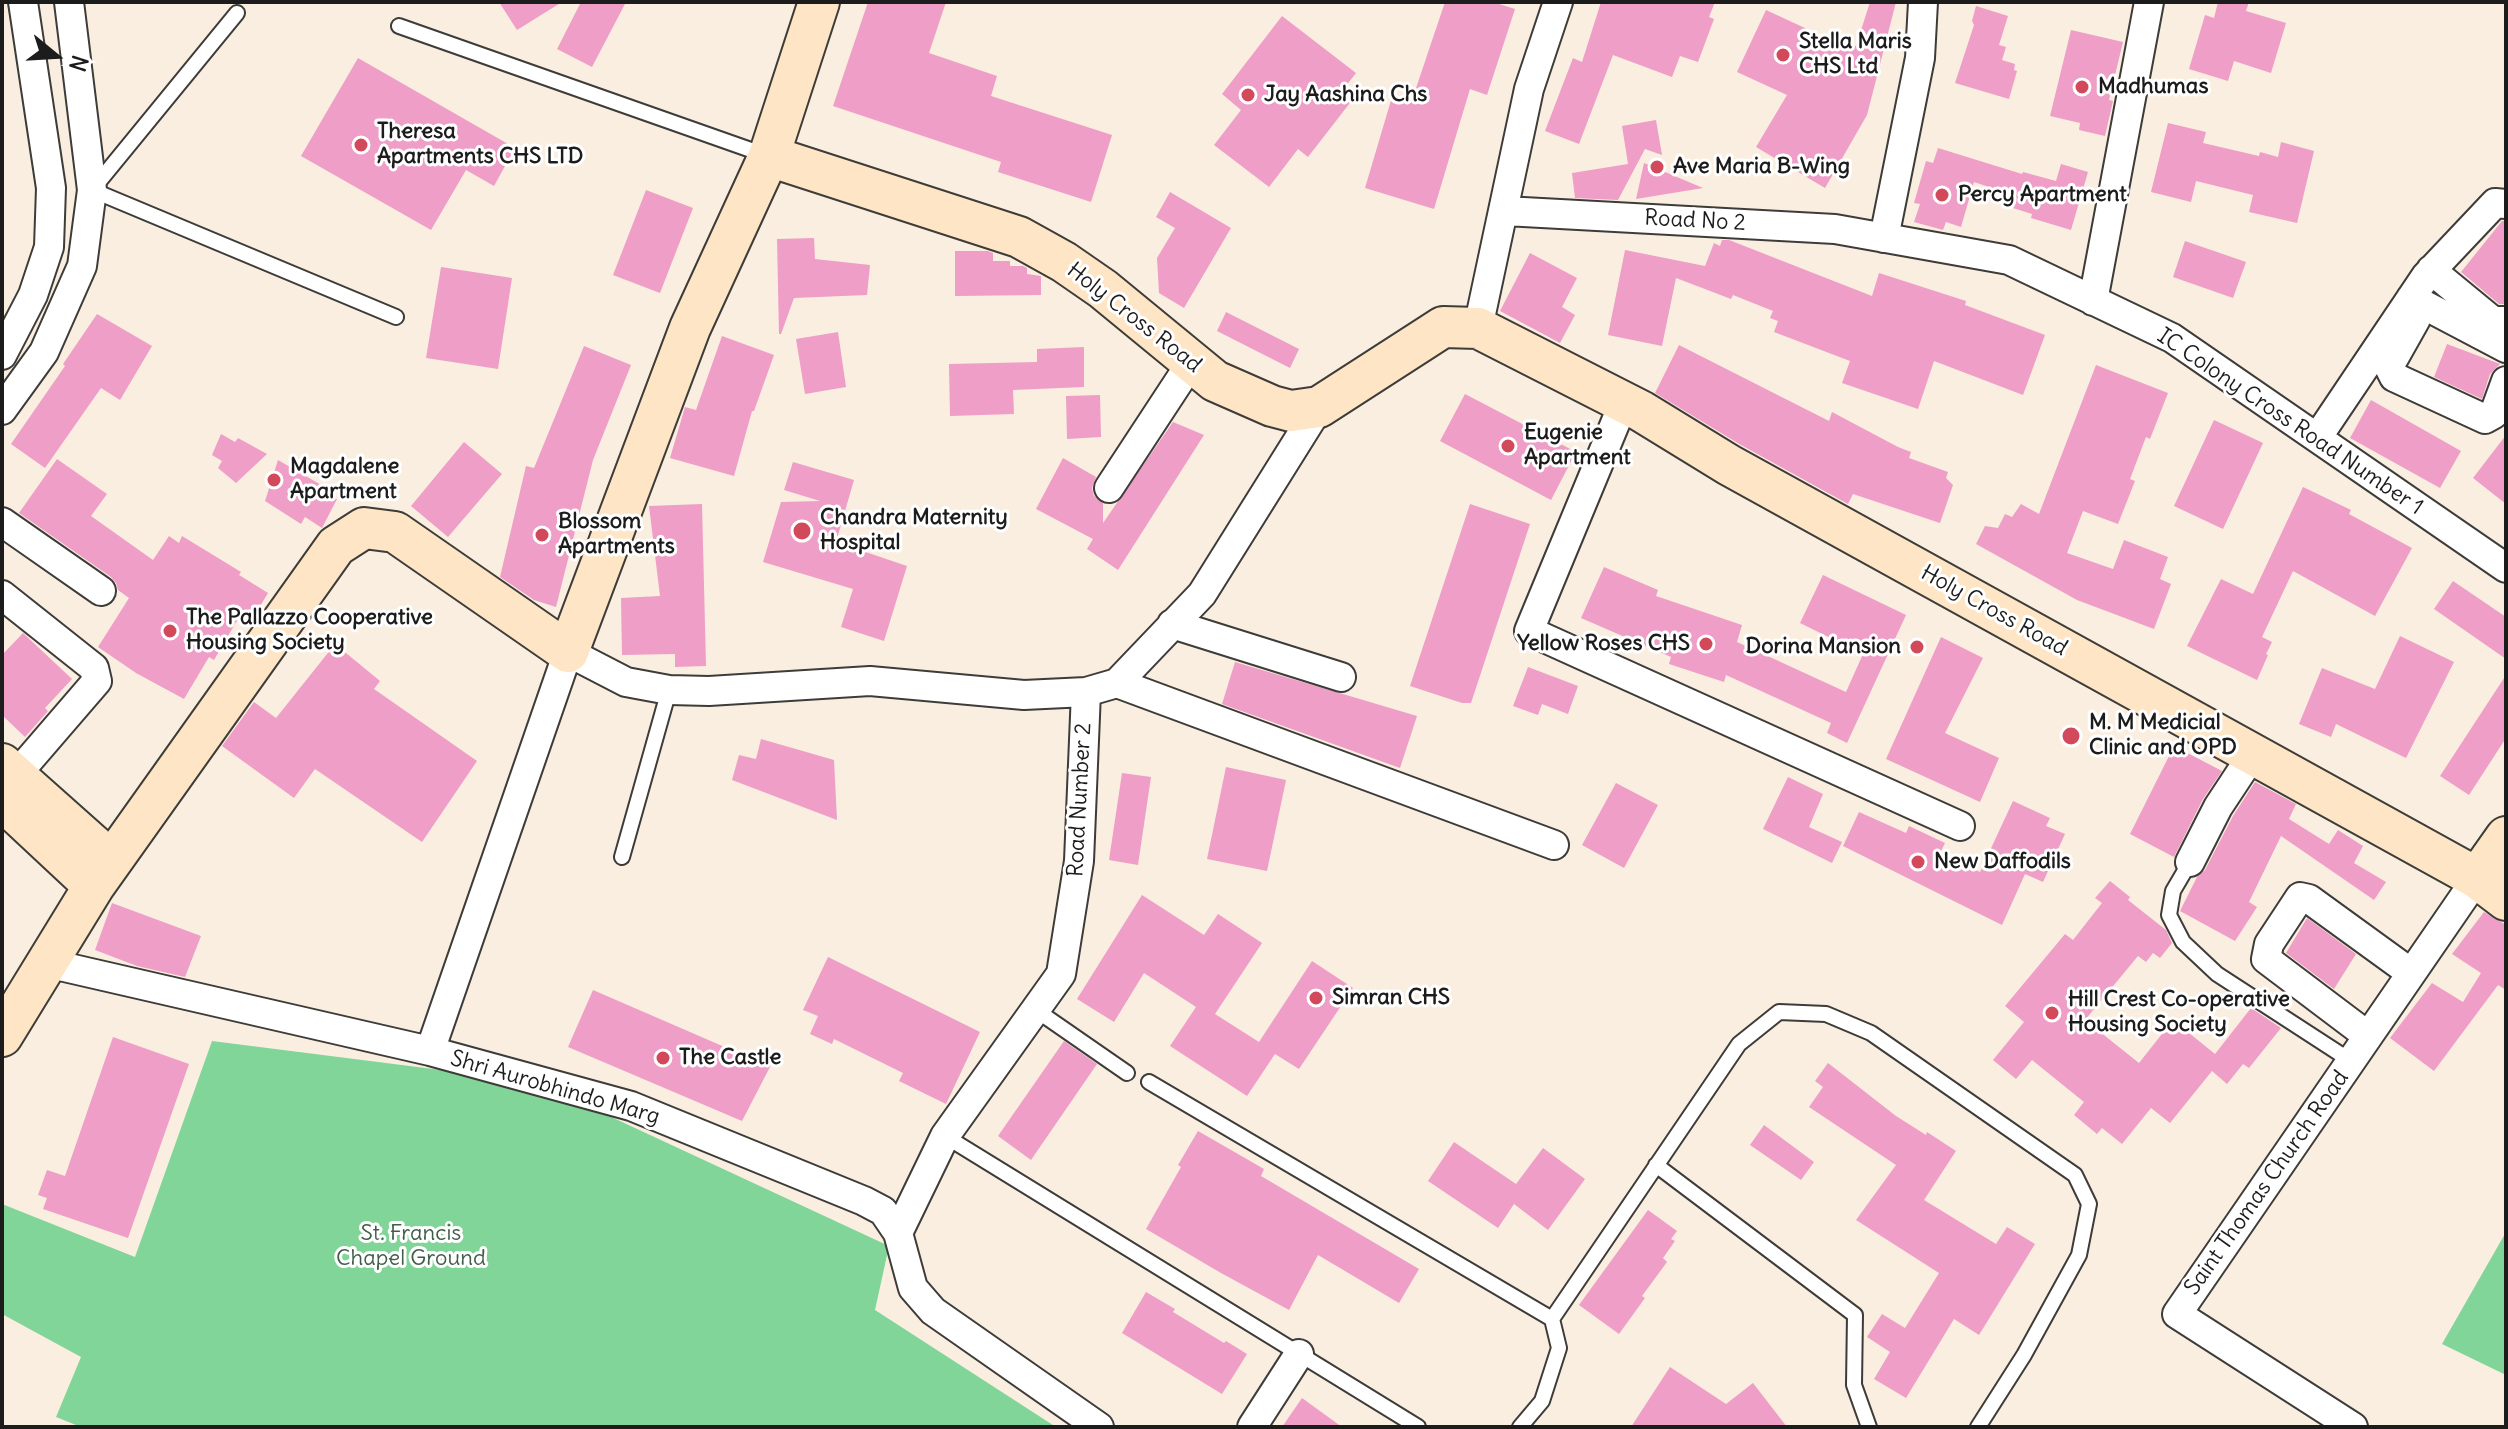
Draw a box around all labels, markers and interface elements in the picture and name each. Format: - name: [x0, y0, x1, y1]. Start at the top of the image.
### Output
- north arrow: [16, 16, 96, 96]
- place label: Stella Maris CHS Ltd: [1799, 29, 1912, 80]
- marker: Stella Maris CHS Ltd: [1774, 46, 1792, 64]
- text: N: [63, 52, 94, 75]
- place label: Madhumas: [2098, 74, 2208, 100]
- marker: Madhumas: [2073, 78, 2091, 96]
- place label: Jay Aashina Chs: [1264, 82, 1427, 108]
- marker: Jay Aashina Chs: [1239, 86, 1257, 104]
- place label: Theresa Apartments CHS LTD: [377, 119, 583, 170]
- marker: Theresa Apartments CHS LTD: [352, 136, 370, 154]
- place label: Ave Maria B-Wing: [1673, 154, 1850, 180]
- marker: Ave Maria B-Wing: [1648, 158, 1666, 176]
- place label: Percy Apartment: [1958, 182, 2127, 208]
- marker: Percy Apartment: [1933, 186, 1951, 204]
- street label: Road No 2: [1644, 205, 1746, 237]
- street label: Holy Cross Road: [1062, 257, 1206, 379]
- street label: IC Colony Cross Road Number 1: [2152, 323, 2428, 521]
- place label: Eugenie Apartment: [1524, 420, 1631, 472]
- marker: Eugenie Apartment: [1499, 437, 1517, 455]
- place label: Magdalene Apartment: [290, 454, 399, 506]
- marker: Magdalene Apartment: [265, 471, 283, 489]
- place label: Chandra Maternity Hospital: [820, 505, 1008, 556]
- place label: Blossom Apartments: [558, 509, 675, 560]
- marker: Chandra Maternity Hospital: [791, 520, 813, 542]
- marker: Blossom Apartments: [533, 526, 551, 544]
- street label: Holy Cross Road: [1916, 560, 2072, 662]
- place label: The Pallazzo Cooperative Housing Society: [186, 605, 433, 656]
- marker: The Pallazzo Cooperative Housing Society: [161, 622, 179, 640]
- place label: Yellow Roses CHS: [1517, 631, 1690, 657]
- place label: Dorina Mansion: [1746, 634, 1901, 660]
- marker: Yellow Roses CHS: [1697, 635, 1715, 653]
- marker: Dorina Mansion: [1908, 638, 1926, 656]
- place label: M. M Medicial Clinic and OPD: [2089, 710, 2237, 762]
- street label: Road Number 2: [1063, 722, 1097, 878]
- marker: M. M Medicial Clinic and OPD: [2060, 725, 2082, 747]
- place label: New Daffodils: [1934, 849, 2071, 875]
- marker: New Daffodils: [1909, 853, 1927, 871]
- place label: Simran CHS: [1332, 985, 1450, 1011]
- place label: Hill Crest Co-operative Housing Society: [2068, 987, 2290, 1038]
- marker: Simran CHS: [1307, 989, 1325, 1007]
- marker: Hill Crest Co-operative Housing Society: [2043, 1004, 2061, 1022]
- street label: Shri Aurobhindo Marg: [447, 1045, 663, 1131]
- place label: The Castle: [679, 1045, 781, 1071]
- marker: The Castle: [654, 1049, 672, 1067]
- street label: Saint Thomas Church Road: [2179, 1066, 2355, 1300]
- park label: St. Francis Chapel Ground: [336, 1221, 486, 1272]

